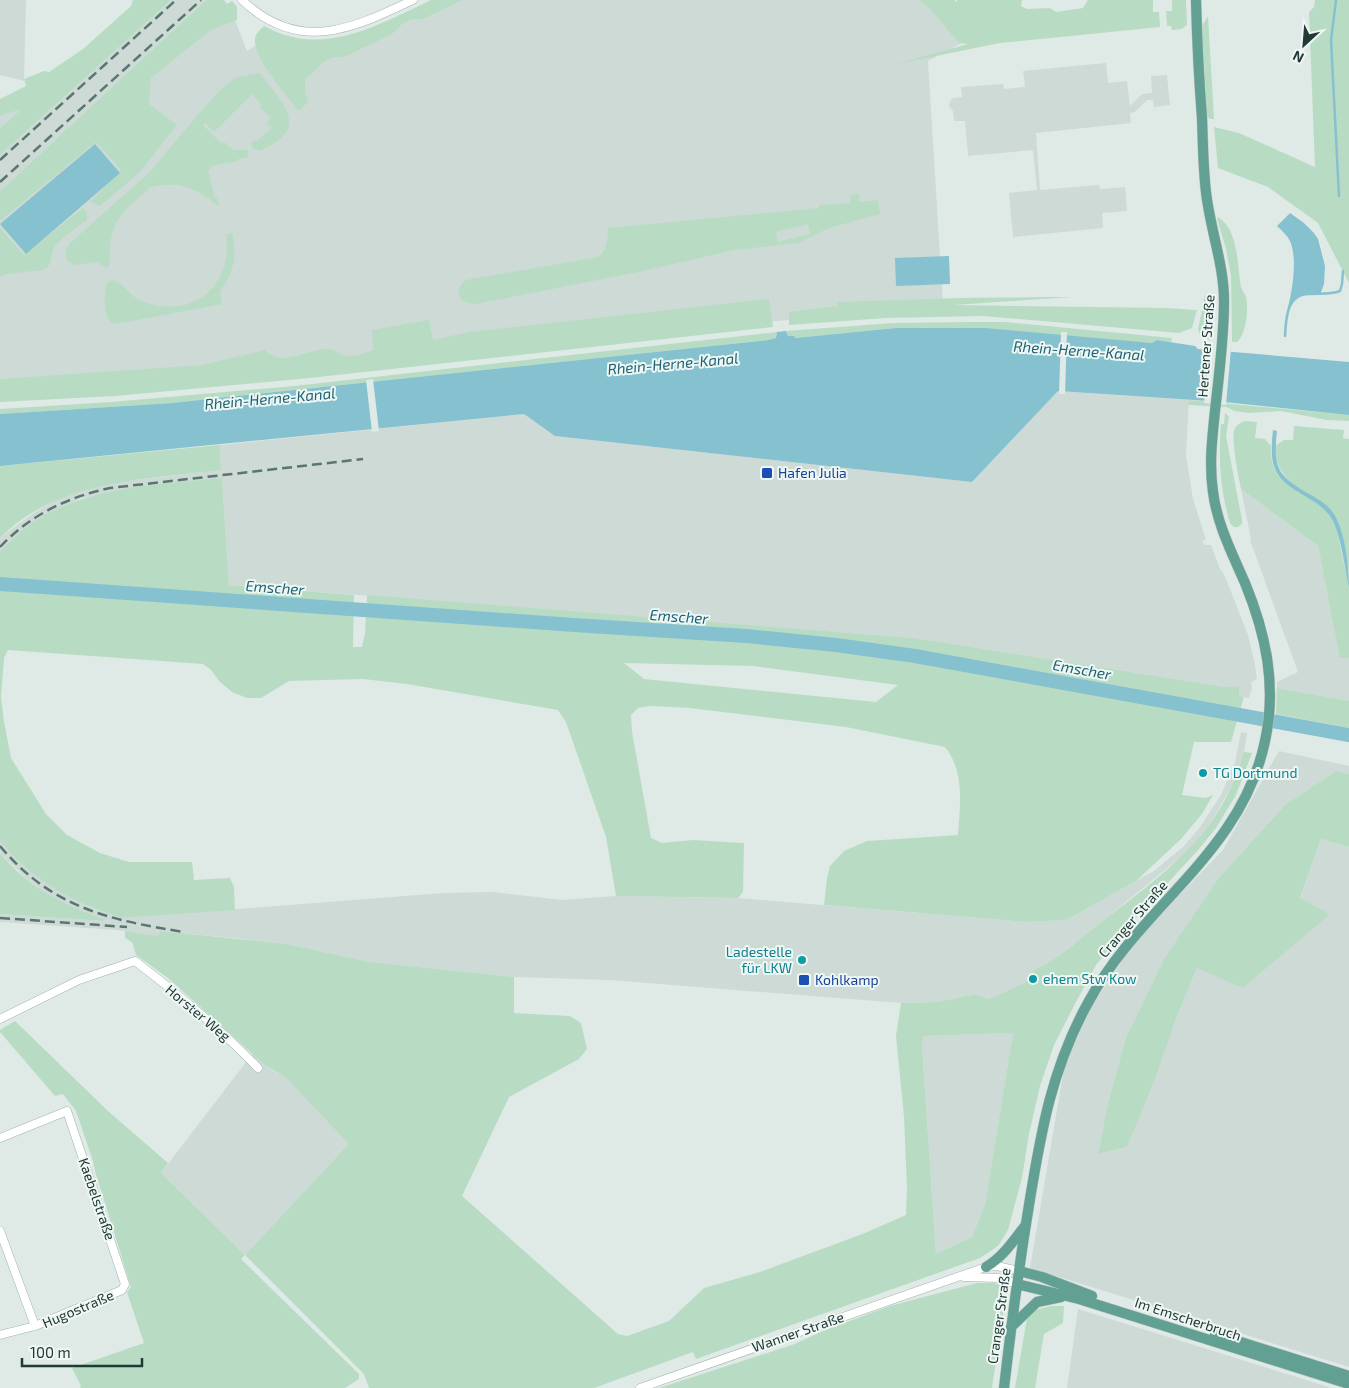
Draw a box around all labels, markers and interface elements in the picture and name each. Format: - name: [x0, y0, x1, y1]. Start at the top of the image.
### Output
- north arrow: [1279, 20, 1329, 70]
- text: N: [1290, 47, 1306, 67]
- street label: Hertener Straße: [1193, 294, 1218, 398]
- water label: Rhein-Herne-Kanal: [1013, 336, 1145, 364]
- water label: Rhein-Herne-Kanal: [607, 348, 739, 378]
- water label: Rhein-Herne-Kanal: [204, 383, 336, 413]
- place label: Hafen Julia: [778, 464, 847, 481]
- marker: Hafen Julia: [760, 466, 774, 480]
- water label: Emscher: [245, 576, 306, 598]
- water label: Emscher: [649, 605, 710, 627]
- water label: Emscher: [1052, 655, 1114, 683]
- place label: TG Dortmund: [1213, 764, 1297, 781]
- marker: TG Dortmund: [1197, 767, 1209, 779]
- street label: Cranger Straße: [1095, 877, 1171, 961]
- place label: Ladestelle für LKW: [726, 943, 792, 976]
- marker: Ladestelle für LKW: [796, 954, 808, 966]
- place label: ehem Stw Kow: [1043, 970, 1137, 987]
- place label: Kohlkamp: [815, 971, 879, 988]
- marker: Kohlkamp: [797, 973, 811, 987]
- marker: ehem Stw Kow: [1027, 973, 1039, 985]
- street label: Horster Weg: [162, 981, 234, 1045]
- street label: Kaebelstraße: [75, 1155, 119, 1242]
- street label: Cranger Straße: [983, 1267, 1014, 1365]
- street label: Hugostraße: [40, 1286, 116, 1331]
- street label: Im Emscherbruch: [1133, 1293, 1244, 1344]
- street label: Wanner Straße: [750, 1308, 846, 1355]
- scale bar: [22, 1336, 142, 1368]
- text: 100 m: [30, 1343, 71, 1361]

